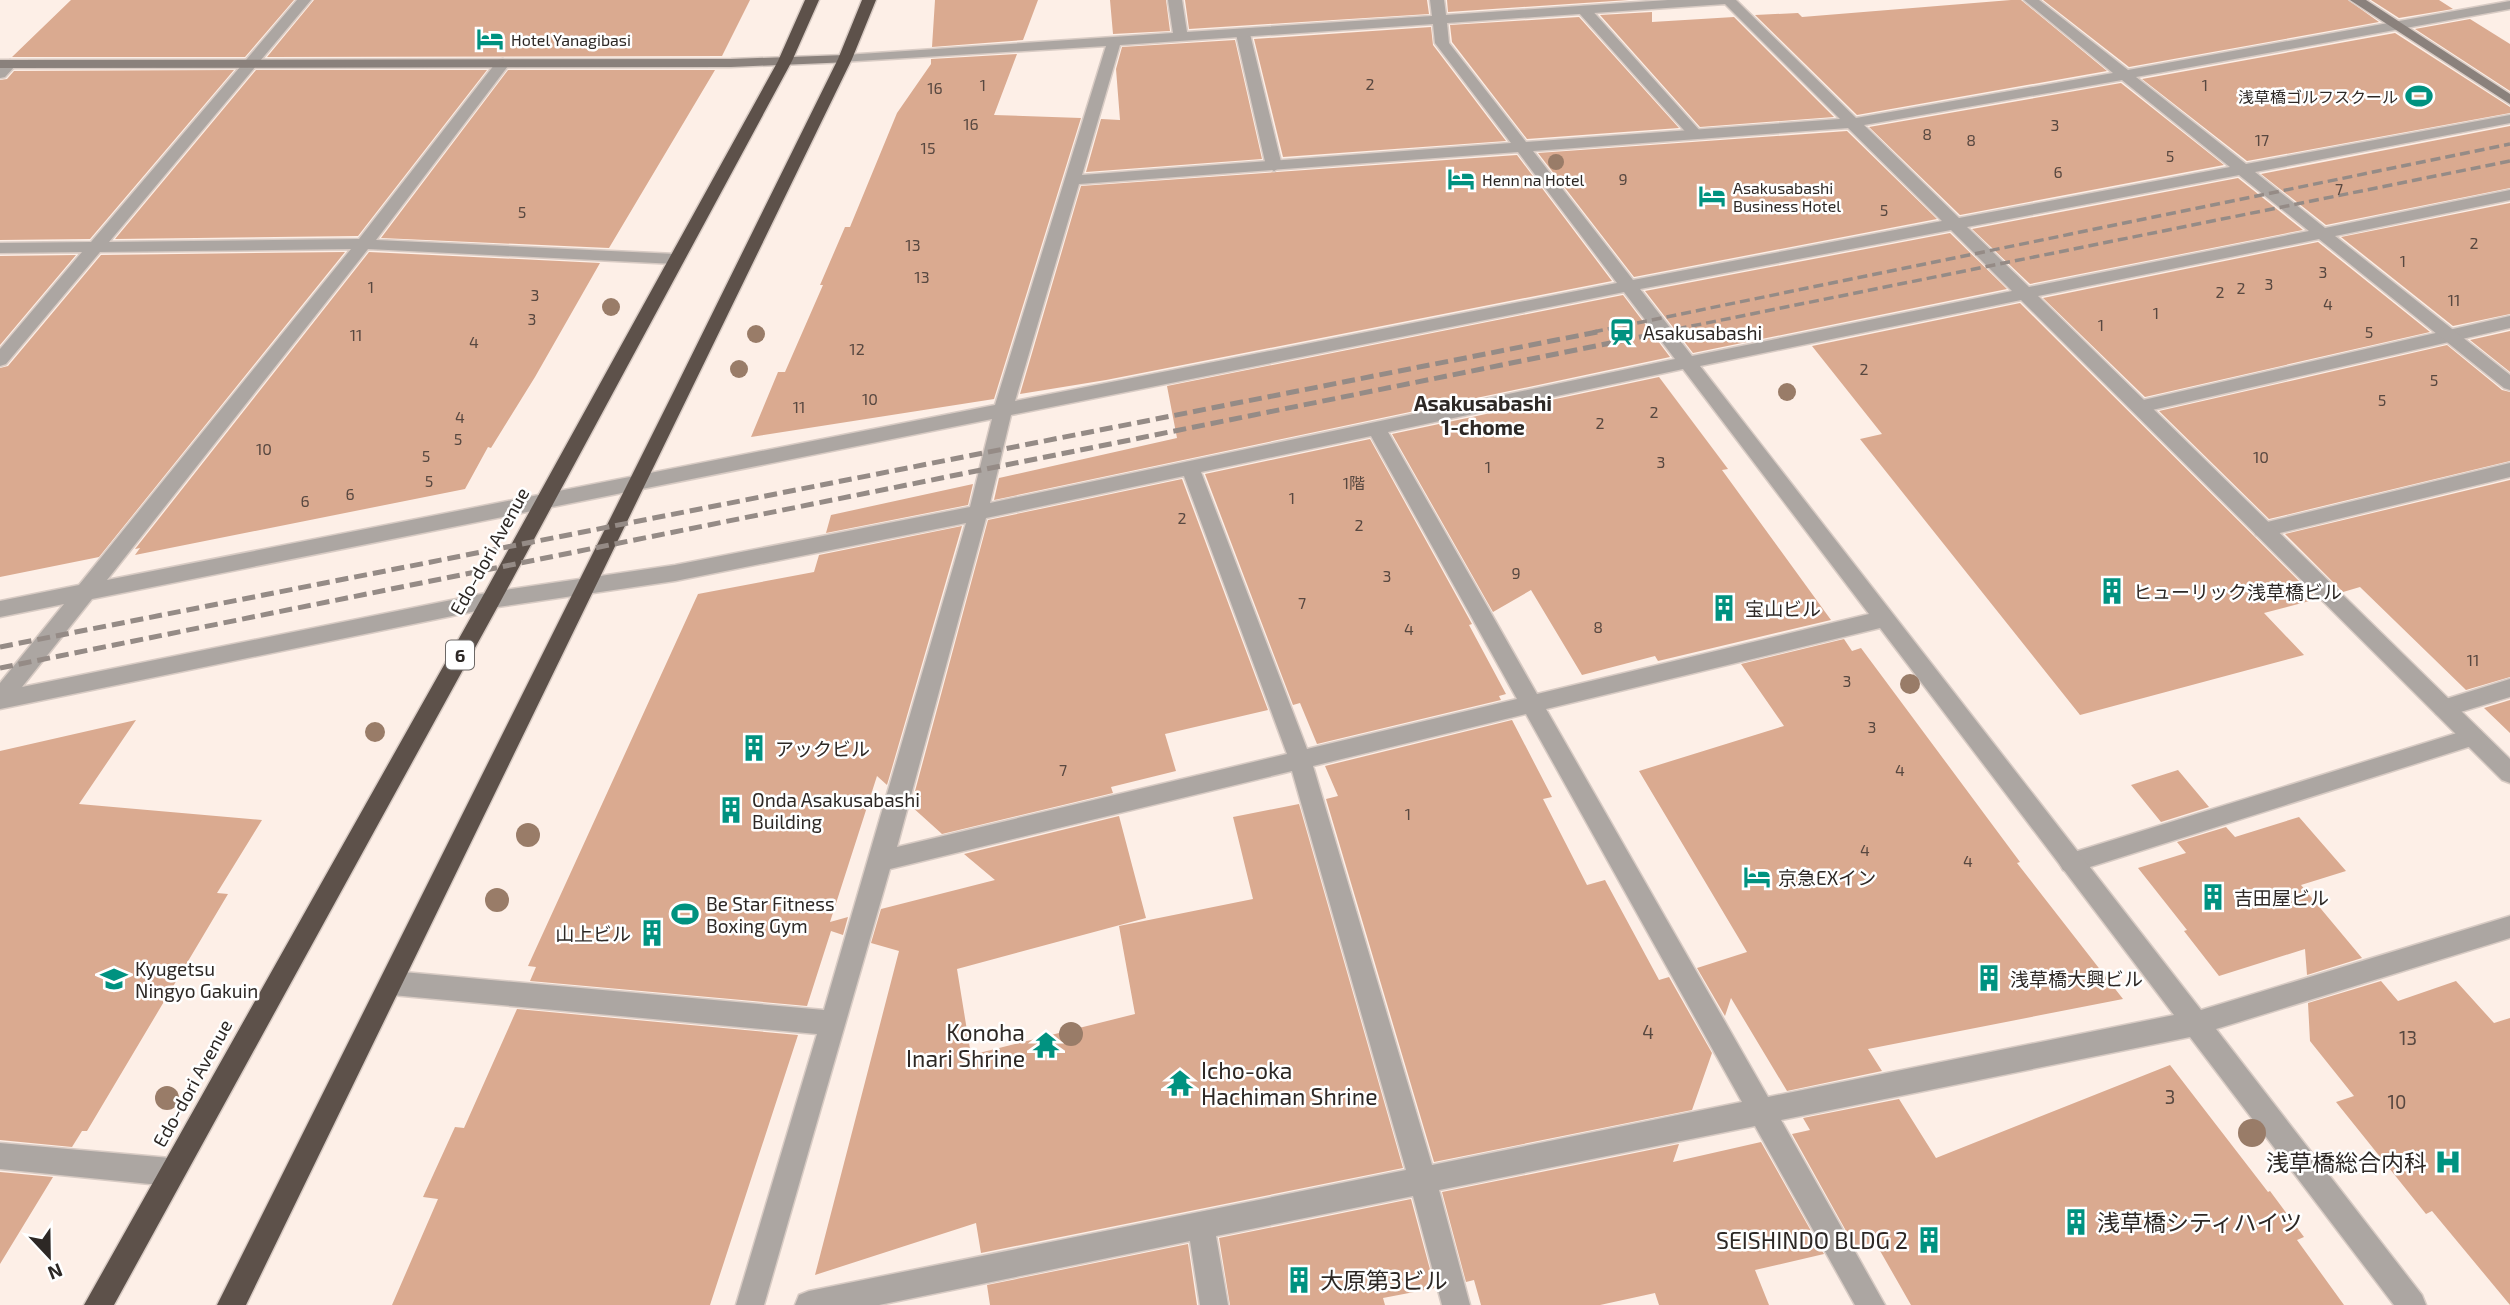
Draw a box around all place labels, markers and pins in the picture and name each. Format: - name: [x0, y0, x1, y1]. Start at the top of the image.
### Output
- hotel icon: Hotel Yanagibasi: [475, 24, 505, 54]
- place label: Hotel Yanagibasi: [511, 30, 631, 49]
- sports icon: 浅草橋ゴルフスクール: [2404, 81, 2434, 111]
- place label: 浅草橋ゴルフスクール: [2238, 87, 2398, 106]
- hotel icon: Henn na Hotel: [1446, 164, 1476, 194]
- place label: Henn na Hotel: [1482, 170, 1585, 189]
- place label: Asakusabashi Business Hotel: [1733, 178, 1841, 215]
- hotel icon: Asakusabashi Business Hotel: [1697, 181, 1727, 211]
- station icon: Asakusabashi: [1607, 317, 1637, 347]
- place label: Asakusabashi: [1643, 321, 1762, 344]
- building icon: ヒューリック浅草橋ビル: [2097, 576, 2127, 606]
- place label: ヒューリック浅草橋ビル: [2133, 580, 2342, 603]
- building icon: 宝山ビル: [1709, 593, 1739, 623]
- place label: 宝山ビル: [1745, 597, 1821, 620]
- building icon: アックビル: [739, 733, 769, 763]
- place label: アックビル: [775, 737, 870, 760]
- place label: Onda Asakusabashi Building: [752, 788, 920, 833]
- building icon: Onda Asakusabashi Building: [716, 795, 746, 825]
- hotel icon: 京急EXイン: [1742, 862, 1772, 892]
- place label: 京急EXイン: [1778, 866, 1876, 889]
- building icon: 吉田屋ビル: [2198, 882, 2228, 912]
- place label: 吉田屋ビル: [2234, 886, 2329, 909]
- place label: Be Star Fitness Boxing Gym: [706, 892, 835, 937]
- sports icon: Be Star Fitness Boxing Gym: [670, 899, 700, 929]
- building icon: 山上ビル: [637, 918, 667, 948]
- place label: 山上ビル: [555, 922, 631, 945]
- place label: Kyugetsu Ningyo Gakuin: [135, 957, 258, 1002]
- building icon: 浅草橋大興ビル: [1974, 963, 2004, 993]
- school or university icon: Kyugetsu Ningyo Gakuin: [99, 964, 129, 994]
- place label: 浅草橋大興ビル: [2010, 967, 2143, 990]
- place label: Konoha Inari Shrine: [906, 1018, 1025, 1072]
- temple icon: Konoha Inari Shrine: [1031, 1030, 1061, 1060]
- place label: Icho-oka Hachiman Shrine: [1201, 1056, 1377, 1110]
- temple icon: Icho-oka Hachiman Shrine: [1165, 1068, 1195, 1098]
- hospital icon: 浅草橋総合内科: [2433, 1147, 2463, 1177]
- place label: 浅草橋総合内科: [2266, 1148, 2427, 1176]
- building icon: 浅草橋シティハイツ: [2061, 1207, 2091, 1237]
- place label: 浅草橋シティハイツ: [2097, 1208, 2302, 1236]
- building icon: SEISHINDO BLDG 2: [1914, 1225, 1944, 1255]
- place label: SEISHINDO BLDG 2: [1716, 1226, 1908, 1254]
- building icon: 大原第3ビル: [1284, 1265, 1314, 1295]
- place label: 大原第3ビル: [1320, 1266, 1448, 1294]

